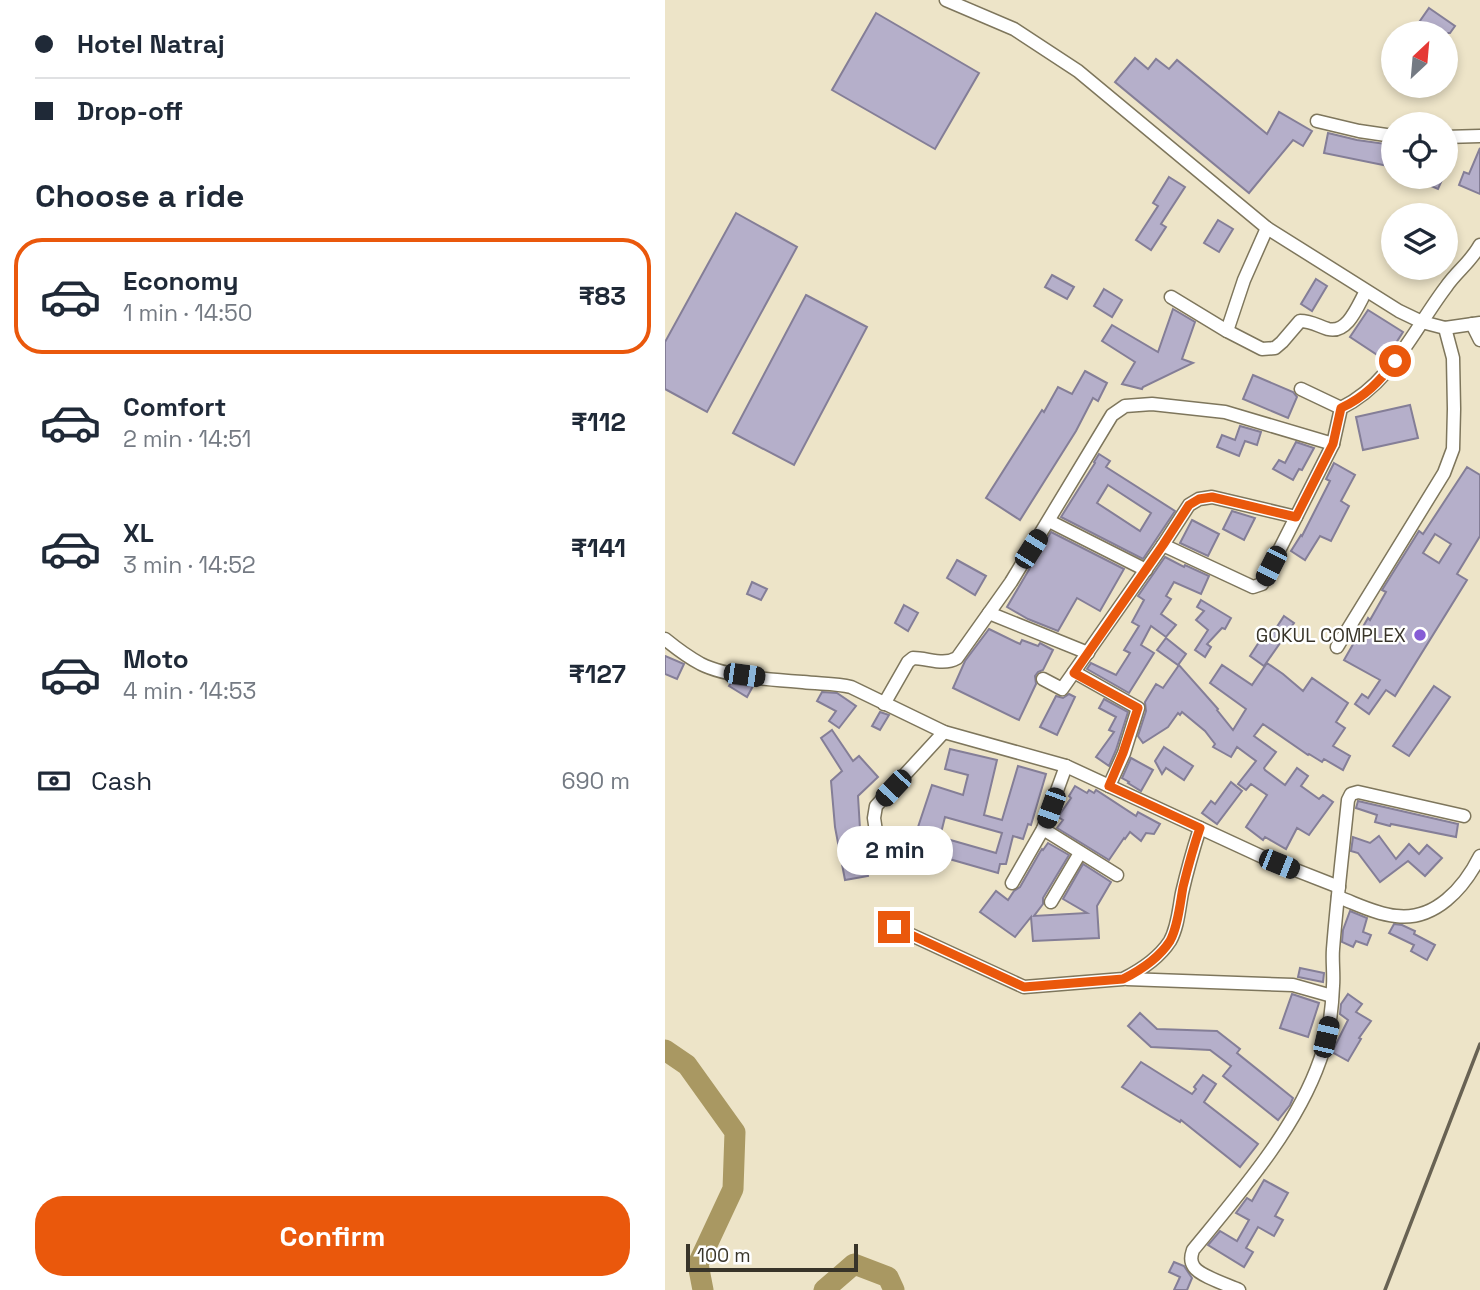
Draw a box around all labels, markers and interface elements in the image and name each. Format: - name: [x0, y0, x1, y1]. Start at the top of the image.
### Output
- north arrow: [1381, 21, 1458, 98]
- map controls: [1381, 21, 1458, 280]
- text: Hotel Natraj: [77, 27, 225, 61]
- text: Drop-off: [77, 94, 183, 128]
- button: locate: [1381, 112, 1458, 189]
- text: Choose a ride: [35, 176, 245, 216]
- button: layers: [1381, 203, 1458, 280]
- text: Economy: [123, 264, 239, 298]
- icon: car: [39, 265, 102, 328]
- text: ₹83: [578, 279, 626, 313]
- text: 1 min · 14:50: [123, 298, 253, 328]
- route start: [1379, 345, 1411, 377]
- text: Comfort: [123, 390, 226, 424]
- icon: car: [39, 391, 102, 454]
- text: ₹112: [571, 405, 626, 439]
- text: 2 min · 14:51: [123, 424, 251, 454]
- text: XL: [123, 516, 154, 550]
- icon: car: [39, 517, 102, 580]
- car: [1011, 526, 1052, 572]
- text: ₹141: [571, 531, 626, 565]
- car: [1253, 543, 1290, 589]
- text: 3 min · 14:52: [123, 550, 256, 580]
- place label: GOKUL COMPLEX: [1256, 623, 1406, 648]
- marker: GOKUL COMPLEX: [1412, 627, 1428, 643]
- text: Moto: [123, 642, 189, 676]
- icon: car: [39, 643, 102, 706]
- text: ₹127: [568, 657, 626, 691]
- car: [722, 662, 767, 688]
- text: 4 min · 14:53: [123, 676, 256, 706]
- icon: cash: [35, 762, 73, 800]
- text: Cash: [91, 764, 152, 798]
- car: [871, 765, 916, 811]
- text: 690 m: [561, 766, 630, 796]
- car: [1034, 785, 1069, 831]
- callout: 2 min: [836, 825, 952, 874]
- text: 2 min: [865, 835, 925, 865]
- car: [1256, 846, 1303, 882]
- route end: [878, 911, 910, 943]
- car: [1312, 1014, 1341, 1060]
- button: Confirm: [35, 1196, 630, 1276]
- scale bar: [686, 1241, 857, 1273]
- text: 100 m: [697, 1243, 751, 1268]

